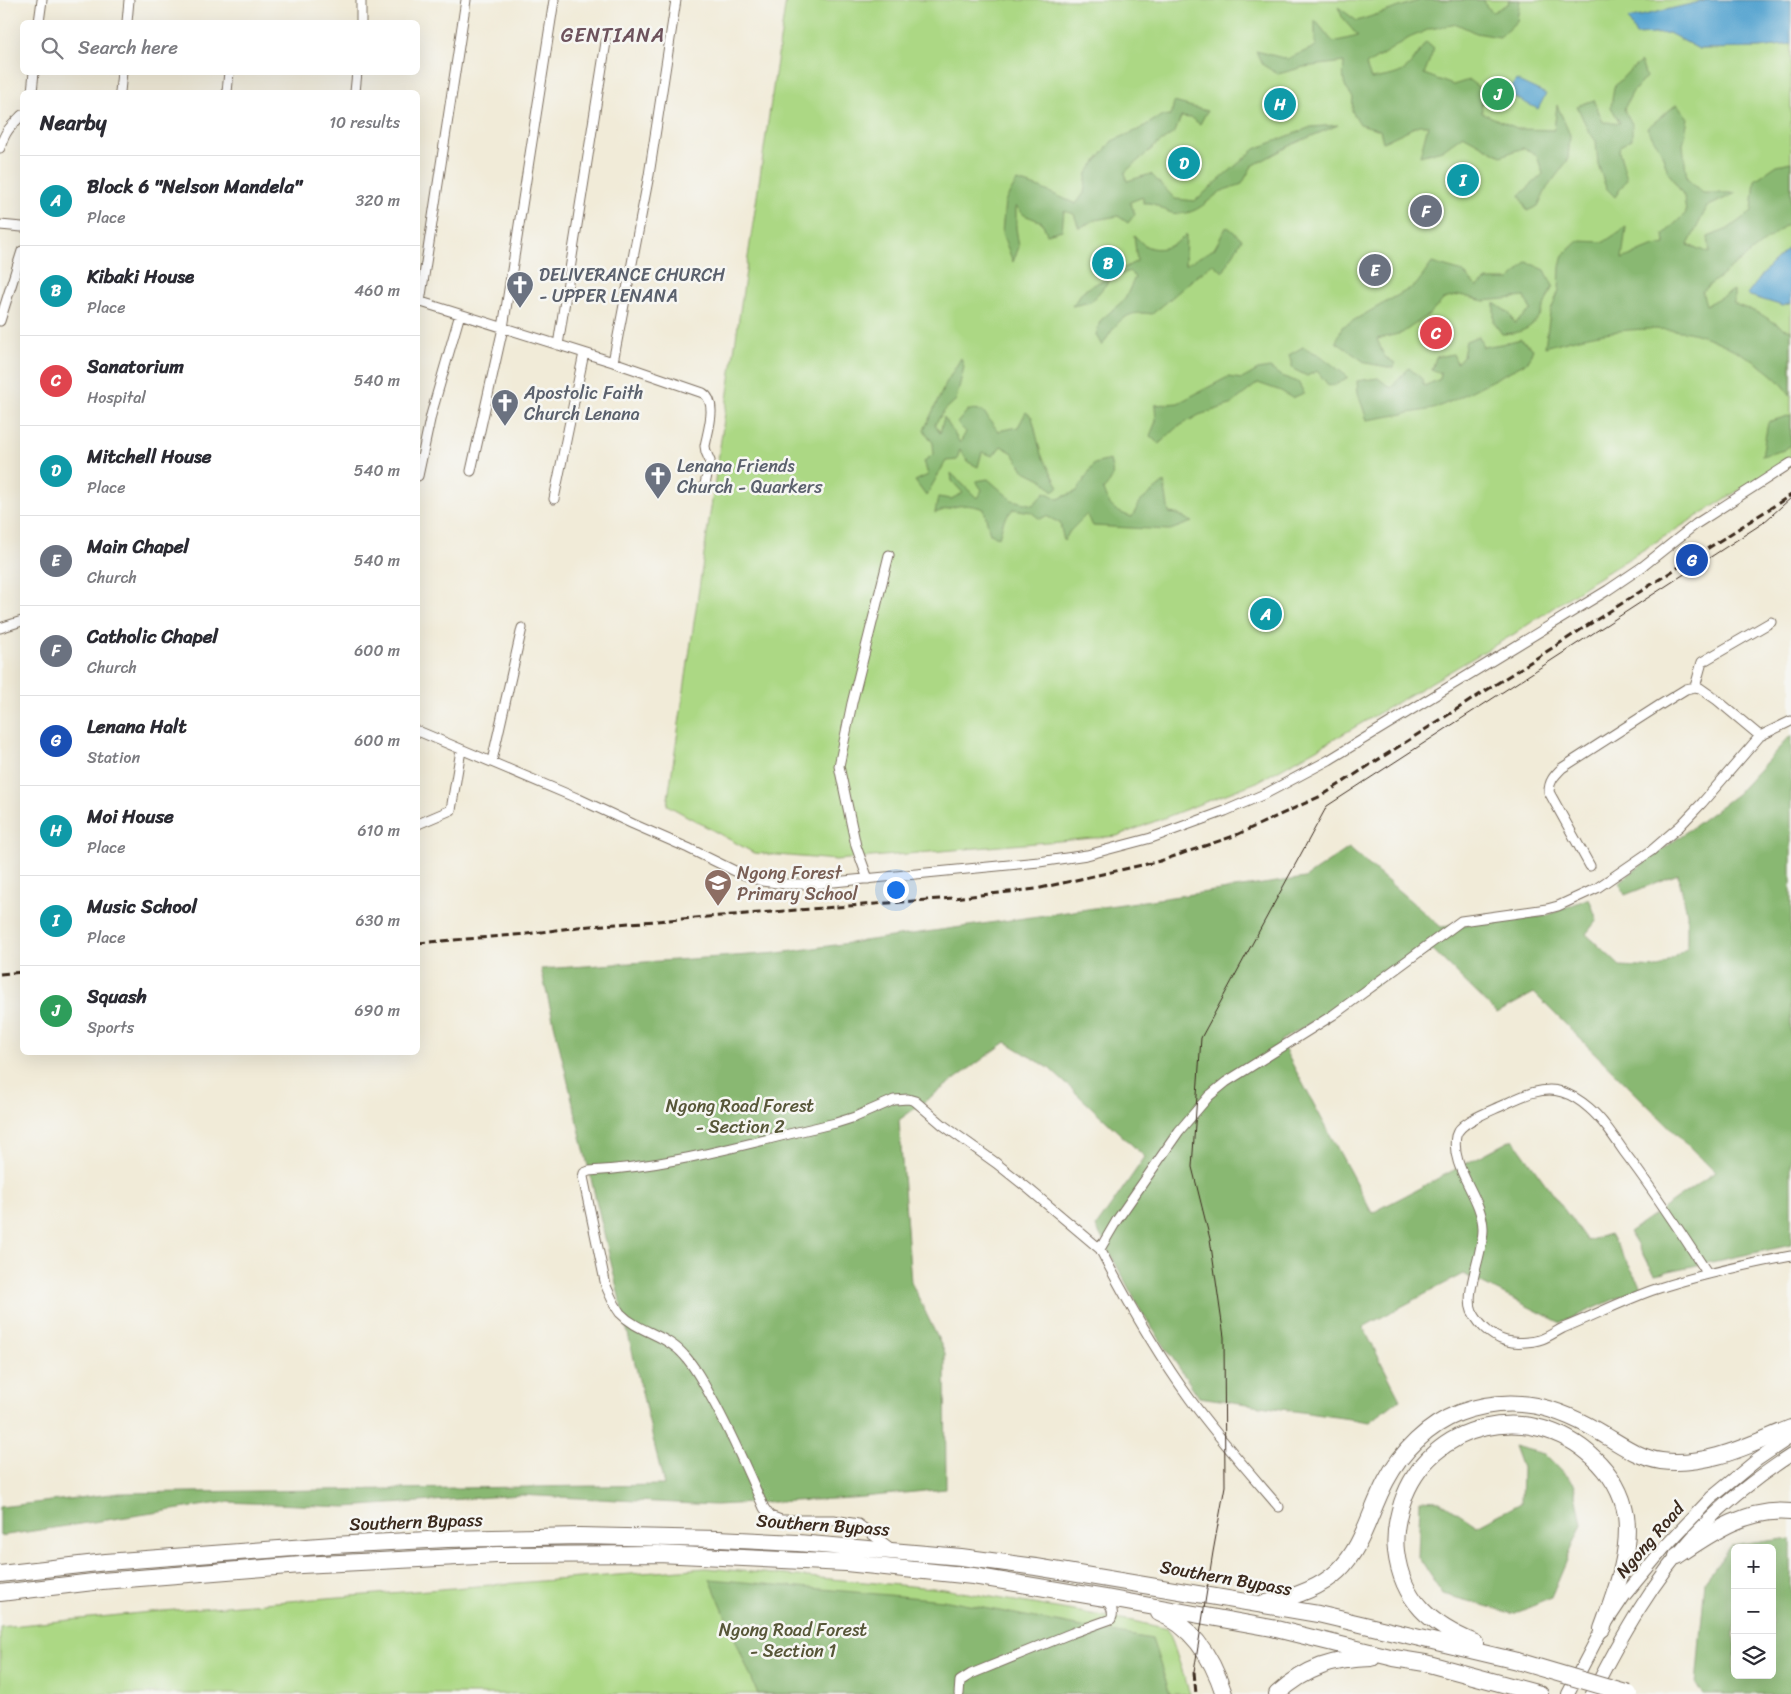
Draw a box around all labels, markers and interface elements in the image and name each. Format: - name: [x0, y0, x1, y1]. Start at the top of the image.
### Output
- district label: GENTIANA: [561, 18, 665, 53]
- search box: [20, 20, 420, 75]
- text: Search here: [78, 31, 178, 64]
- icon: search: [38, 34, 66, 62]
- pin: J: [1482, 75, 1514, 113]
- pin: H: [1264, 85, 1296, 123]
- text: Nearby: [40, 104, 106, 142]
- text: 10 results: [329, 108, 400, 137]
- pin: D: [1168, 144, 1200, 182]
- pin: I: [1447, 161, 1479, 199]
- text: Block 6 "Nelson Mandela": [87, 170, 302, 203]
- text: A: [51, 186, 61, 215]
- text: 320 m: [355, 186, 400, 215]
- pin: F: [1410, 192, 1442, 230]
- text: Place: [87, 203, 126, 232]
- pin: B: [1092, 244, 1124, 282]
- pin: E: [1359, 251, 1391, 289]
- place label: DELIVERANCE CHURCH - UPPER LENANA: [539, 259, 725, 312]
- text: Kibaki House: [87, 260, 194, 293]
- church icon: DELIVERANCE CHURCH - UPPER LENANA: [505, 270, 535, 309]
- text: B: [51, 276, 61, 305]
- text: 460 m: [354, 276, 400, 305]
- text: Place: [87, 293, 126, 322]
- pin: C: [1420, 314, 1452, 352]
- text: Sanatorium: [87, 350, 184, 383]
- text: C: [51, 366, 61, 395]
- text: 540 m: [354, 366, 400, 395]
- place label: Apostolic Faith Church Lenana: [523, 377, 643, 430]
- text: Hospital: [87, 383, 146, 412]
- church icon: Apostolic Faith Church Lenana: [490, 388, 520, 427]
- text: Mitchell House: [87, 440, 212, 473]
- place label: Lenana Friends Church - Quarkers: [677, 450, 823, 503]
- text: D: [51, 456, 61, 485]
- text: 540 m: [354, 456, 400, 485]
- church icon: Lenana Friends Church - Quarkers: [643, 461, 673, 500]
- text: Place: [87, 473, 126, 502]
- text: Main Chapel: [87, 530, 189, 563]
- pin: G: [1676, 541, 1708, 579]
- text: E: [52, 546, 60, 575]
- text: 540 m: [354, 546, 400, 575]
- text: Church: [87, 563, 137, 592]
- pin: A: [1250, 595, 1282, 633]
- text: Catholic Chapel: [87, 620, 218, 653]
- text: F: [52, 636, 60, 665]
- text: 600 m: [354, 636, 400, 665]
- text: Church: [87, 653, 137, 682]
- text: Lenana Halt: [87, 710, 187, 743]
- text: G: [51, 726, 61, 755]
- text: 600 m: [354, 726, 400, 755]
- text: Station: [87, 743, 140, 772]
- text: Moi House: [87, 800, 174, 833]
- text: H: [50, 816, 62, 845]
- text: 610 m: [357, 816, 400, 845]
- text: Place: [87, 833, 126, 862]
- place label: Ngong Forest Primary School: [737, 857, 859, 910]
- school or university icon: Ngong Forest Primary School: [703, 868, 733, 907]
- your location: [883, 877, 909, 903]
- text: Music School: [87, 890, 197, 923]
- text: I: [53, 906, 59, 935]
- text: 630 m: [356, 906, 400, 935]
- text: Place: [87, 923, 126, 952]
- text: Squash: [87, 980, 147, 1013]
- text: J: [52, 996, 60, 1025]
- text: 690 m: [355, 996, 400, 1025]
- text: Sports: [87, 1013, 134, 1042]
- park label: Ngong Road Forest - Section 2: [666, 1090, 814, 1143]
- street label: Ngong Road: [1607, 1493, 1693, 1586]
- street label: Southern Bypass: [349, 1504, 484, 1540]
- street label: Southern Bypass: [755, 1504, 891, 1546]
- map controls: [1731, 1544, 1776, 1679]
- button: +: [1731, 1544, 1776, 1589]
- street label: Southern Bypass: [1157, 1551, 1295, 1605]
- button: −: [1731, 1589, 1776, 1634]
- park label: Ngong Road Forest - Section 1: [719, 1614, 867, 1667]
- button: layers: [1731, 1634, 1776, 1679]

